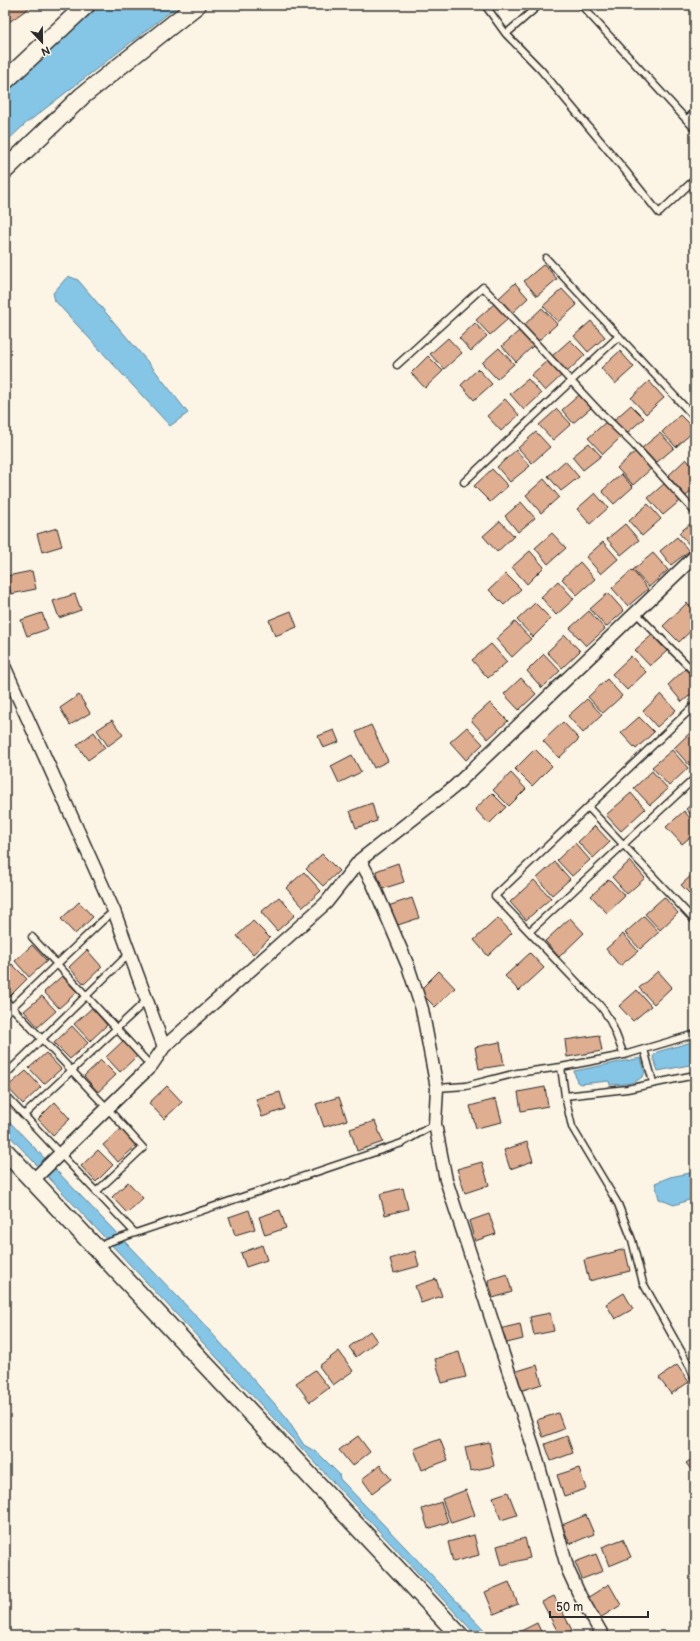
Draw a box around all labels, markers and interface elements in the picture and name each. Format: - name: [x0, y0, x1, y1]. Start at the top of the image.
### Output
- north arrow: [22, 22, 62, 62]
- text: N: [39, 43, 52, 58]
- scale bar: [550, 1593, 648, 1619]
- text: 50 m: [556, 1600, 583, 1615]

